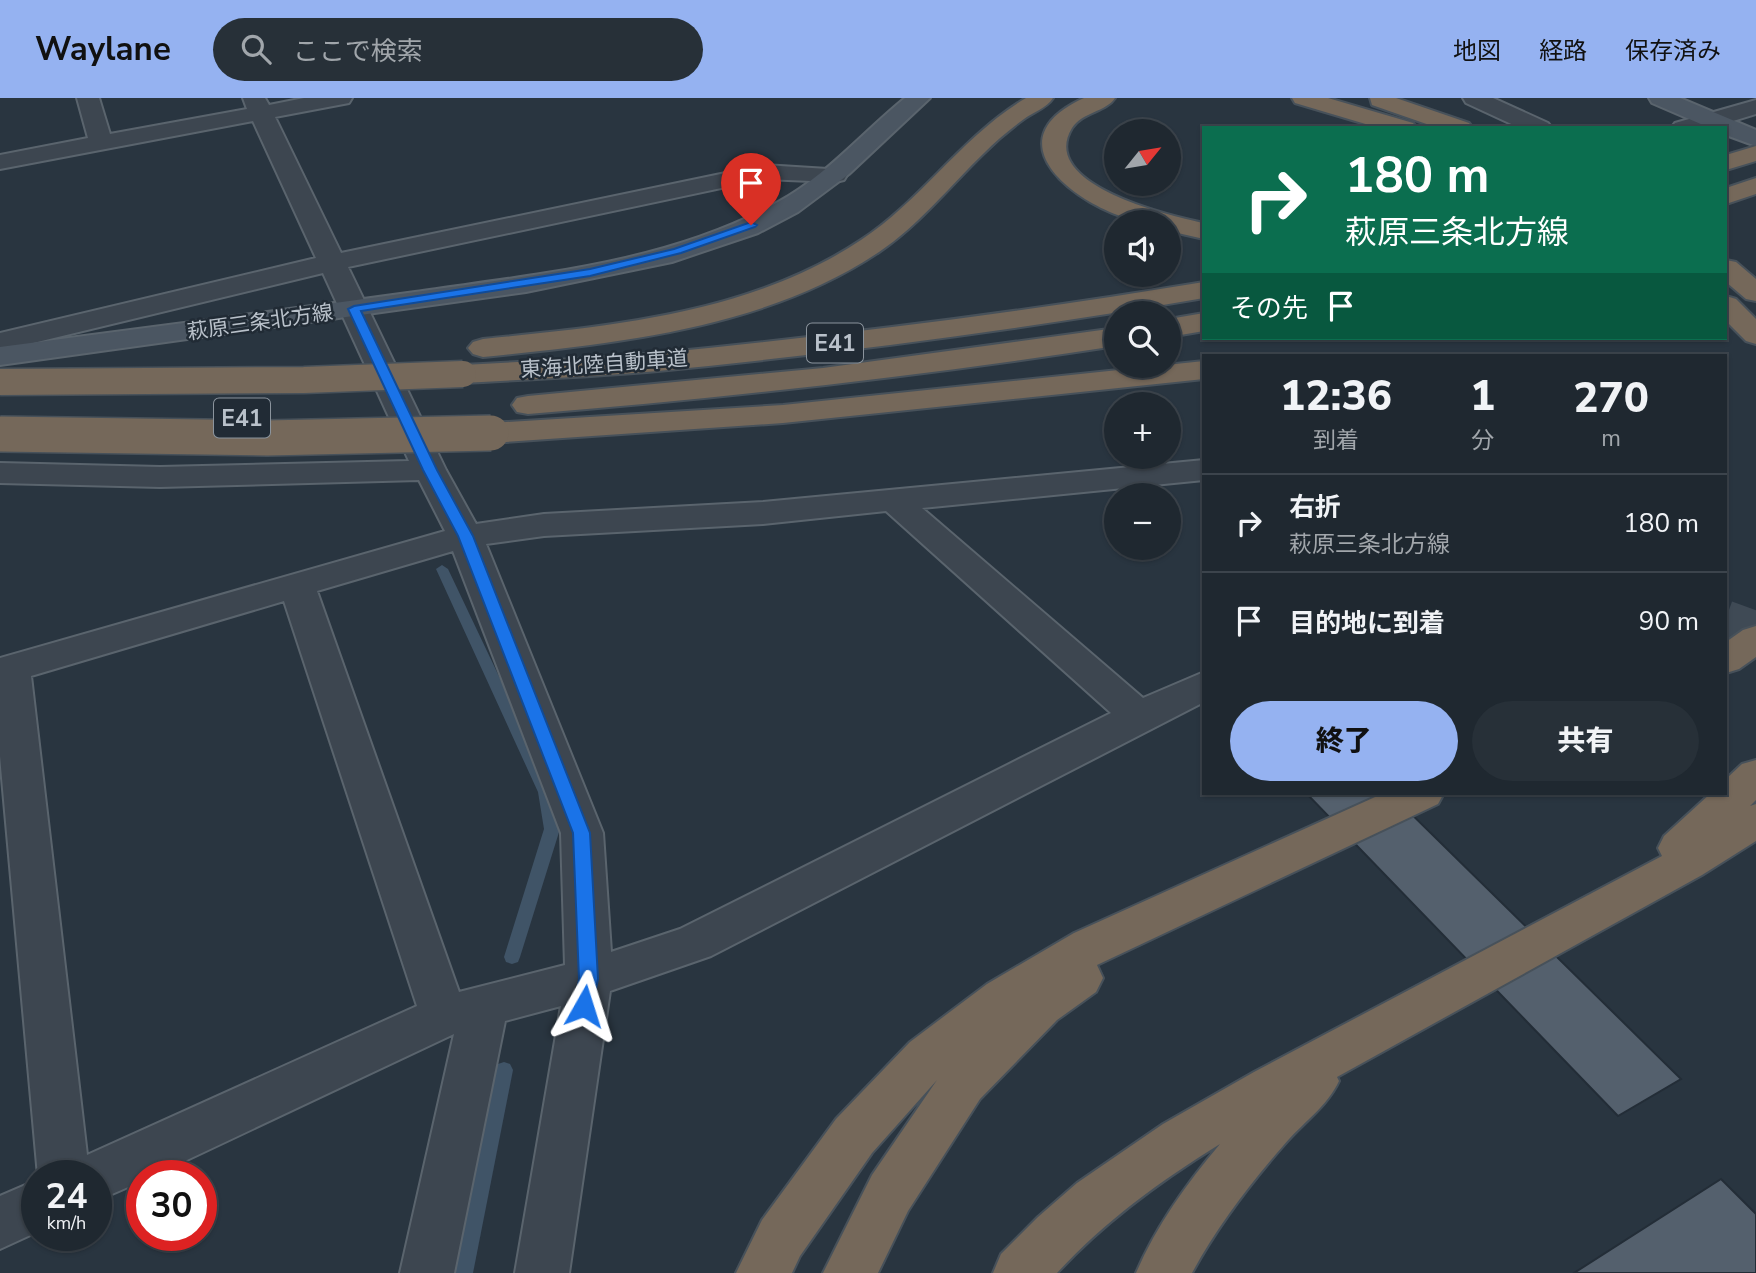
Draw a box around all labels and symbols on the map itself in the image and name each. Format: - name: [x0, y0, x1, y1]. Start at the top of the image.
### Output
- north arrow: [1104, 119, 1181, 196]
- pin: [721, 153, 781, 225]
- street label: 萩原三条北方線: [185, 298, 335, 346]
- road number: E41: [807, 324, 863, 362]
- street label: 東海北陸自動車道: [519, 344, 689, 384]
- road number: E41: [214, 398, 270, 438]
- position arrow: [547, 969, 621, 1043]
- speed limit sign: 30: [126, 1160, 217, 1251]

